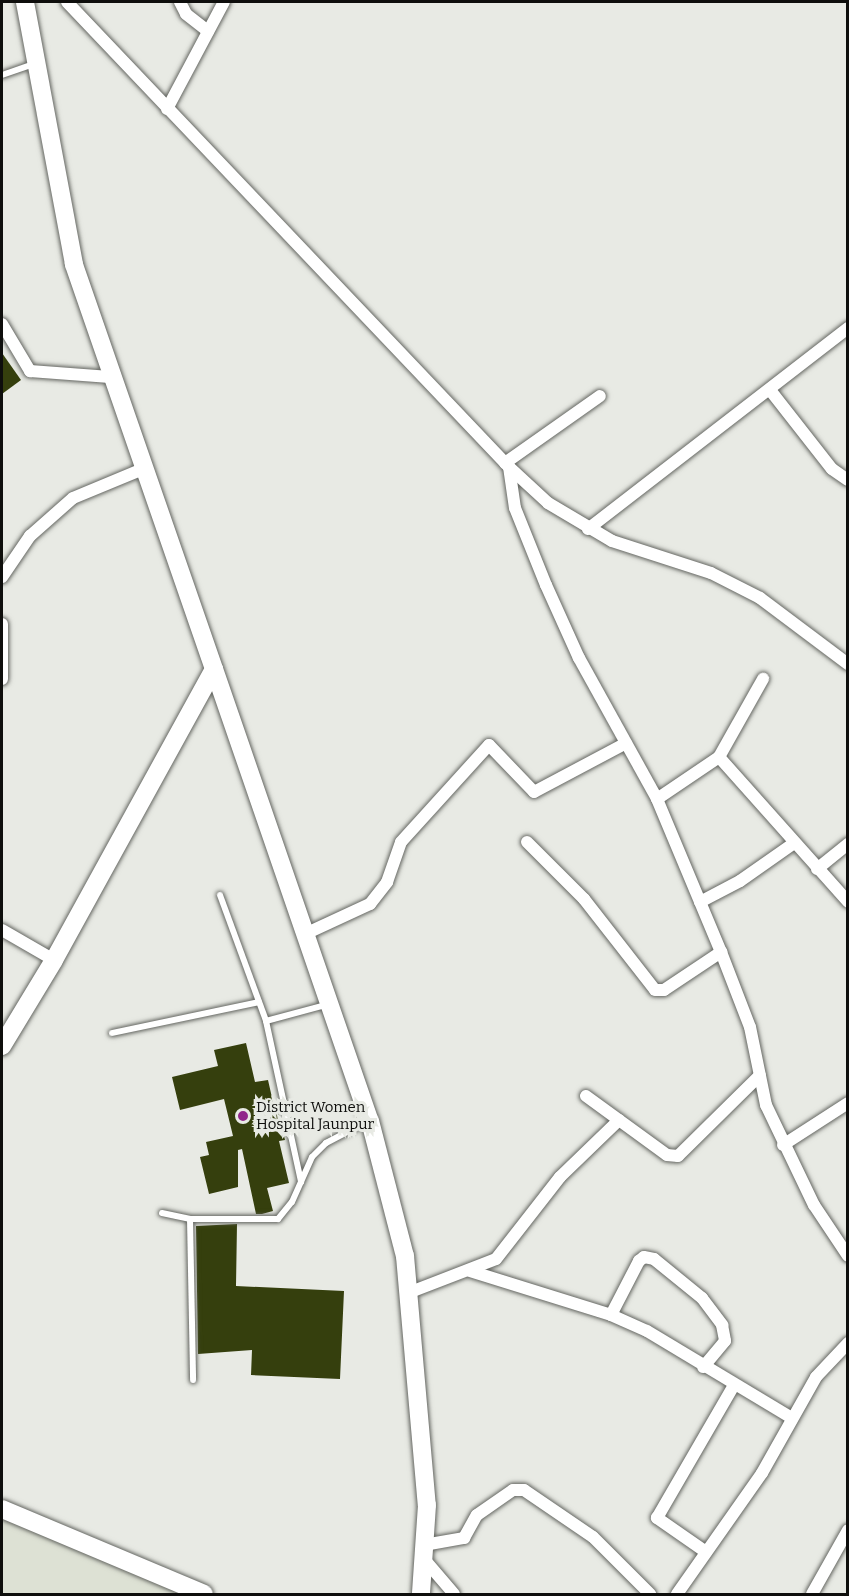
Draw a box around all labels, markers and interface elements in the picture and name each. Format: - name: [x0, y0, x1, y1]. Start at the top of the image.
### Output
- place label: District Women Hospital Jaunpur: [256, 1098, 374, 1133]
- marker: District Women Hospital Jaunpur: [234, 1107, 252, 1125]

